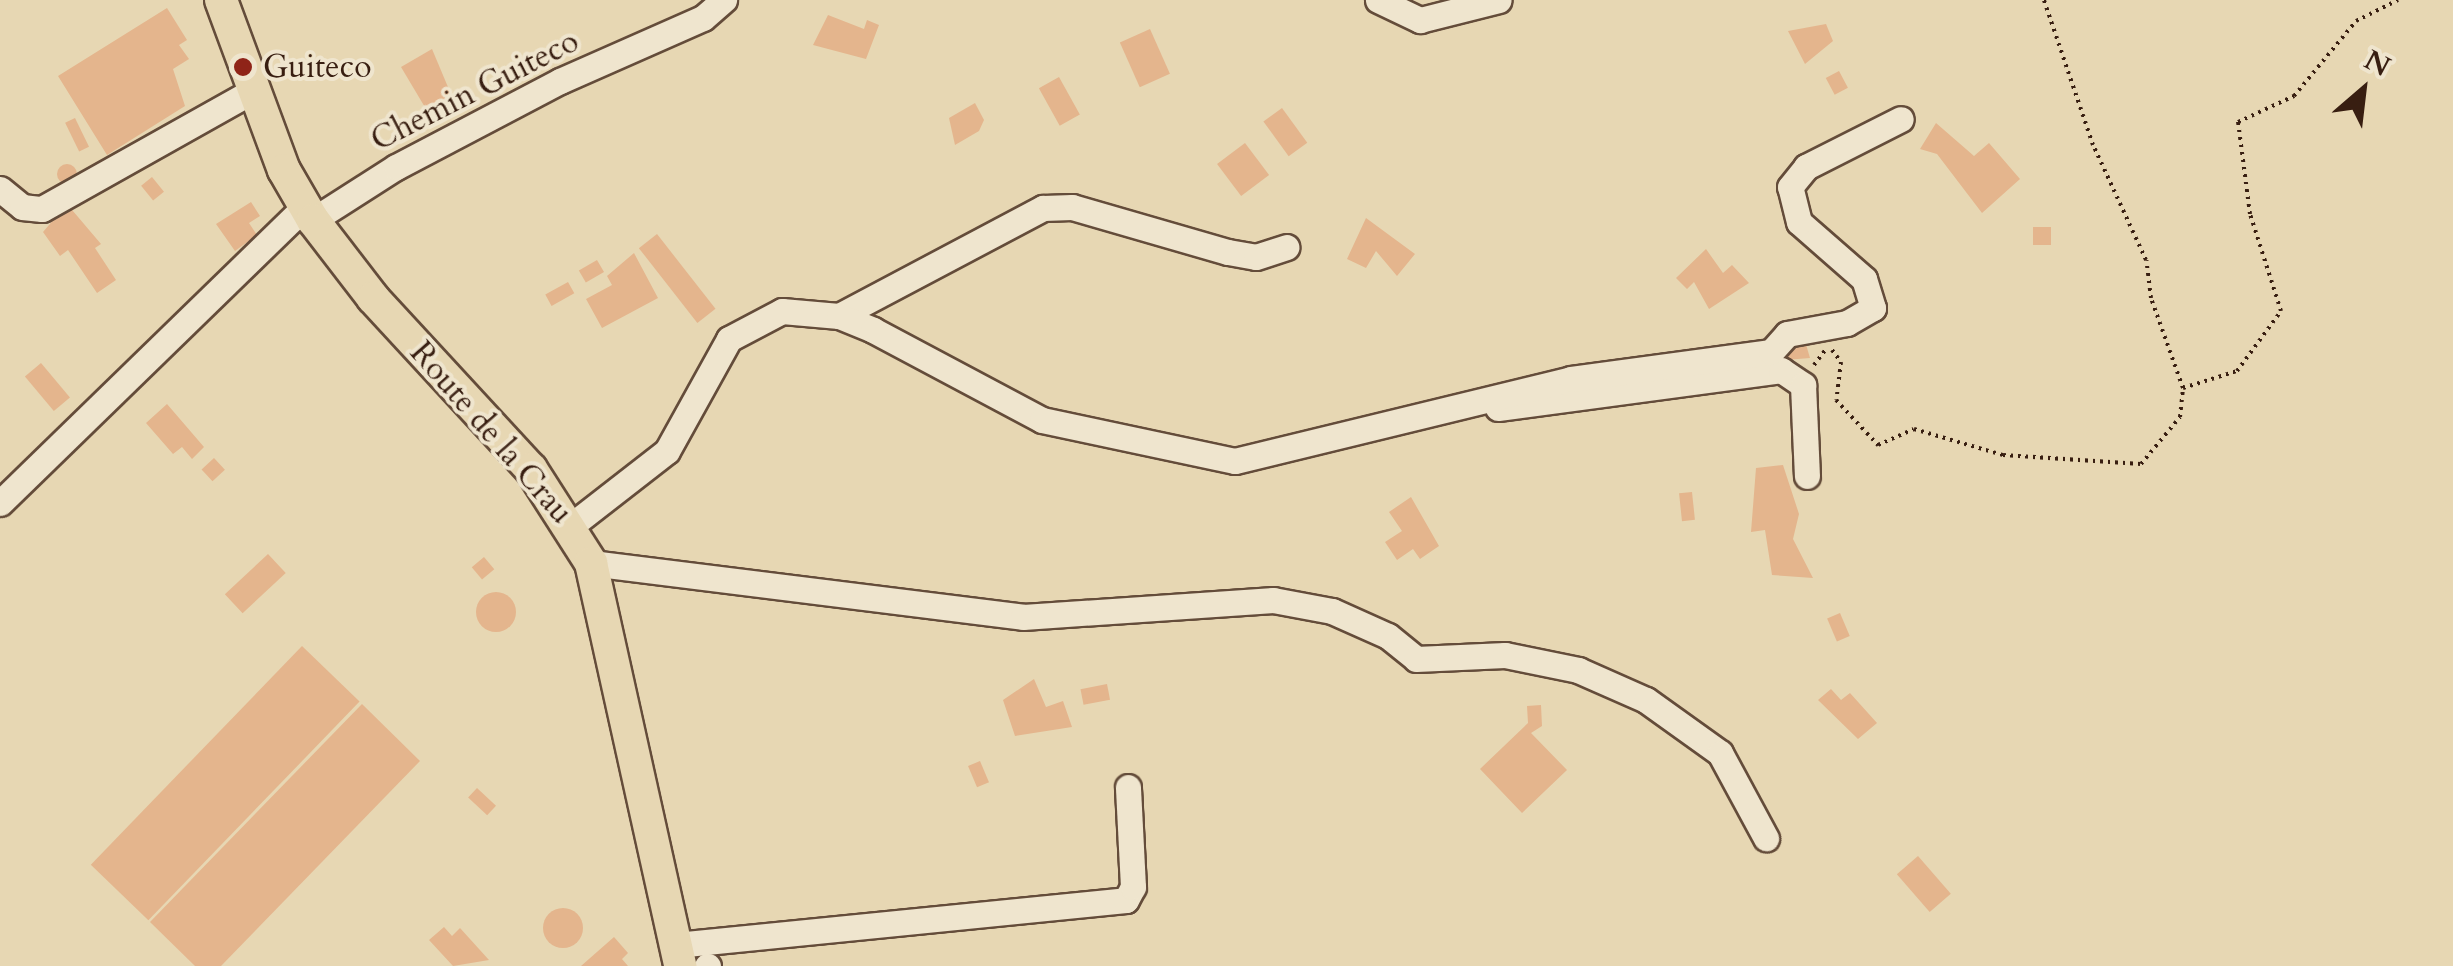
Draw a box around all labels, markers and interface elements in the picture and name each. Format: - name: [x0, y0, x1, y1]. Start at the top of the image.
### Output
- street label: Chemin Guiteco: [365, 22, 585, 160]
- north arrow: [2313, 40, 2413, 140]
- text: N: [2357, 41, 2397, 86]
- place label: Guiteco: [263, 48, 371, 86]
- marker: Guiteco: [232, 56, 254, 78]
- street label: Route de la Crau: [402, 334, 580, 532]

